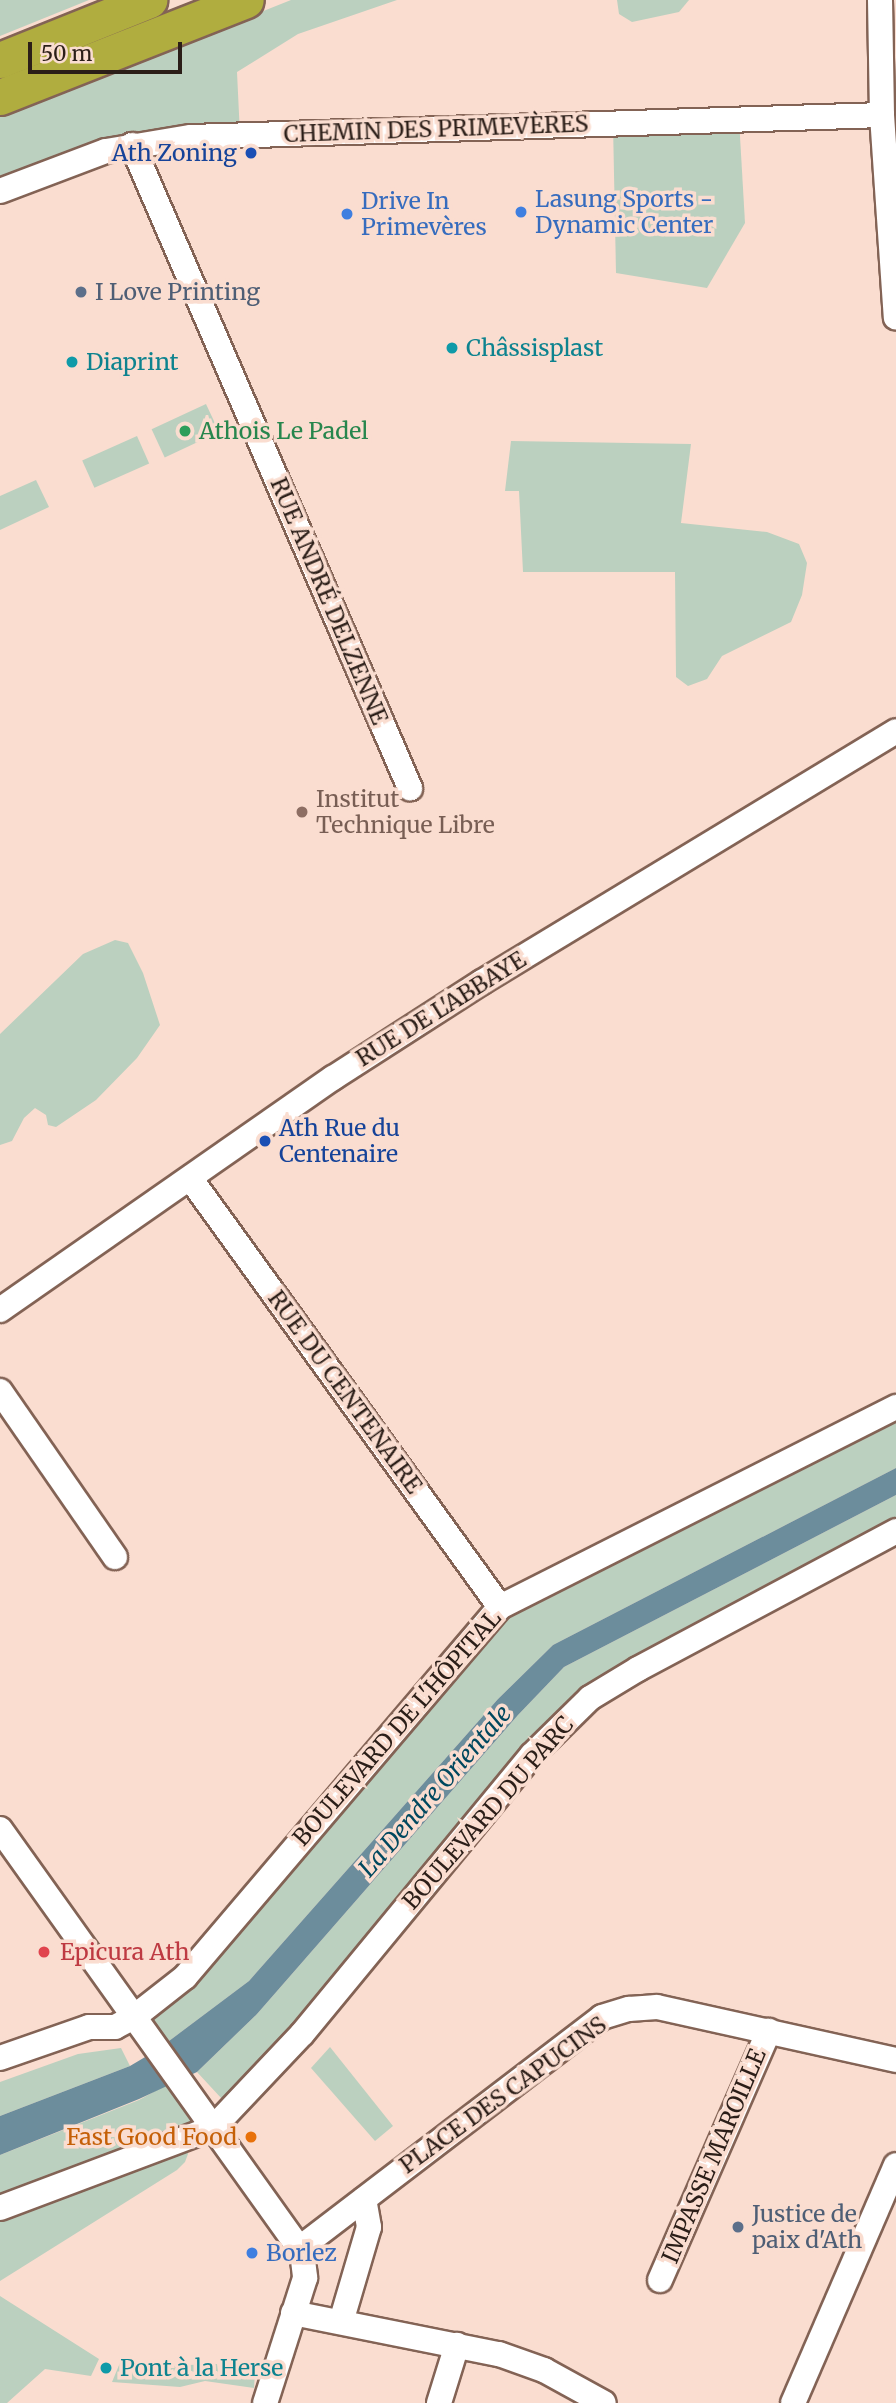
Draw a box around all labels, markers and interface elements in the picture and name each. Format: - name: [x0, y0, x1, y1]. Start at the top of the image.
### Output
- scale bar: [32, 28, 186, 72]
- text: 50 m: [41, 40, 92, 67]
- street label: CHEMIN DES PRIMEVÈRES: [283, 110, 589, 148]
- place label: Ath Zoning: [112, 139, 237, 167]
- marker: Ath Zoning: [243, 145, 259, 161]
- place label: Lasung Sports - Dynamic Center: [535, 185, 713, 239]
- place label: Drive In Primevères: [361, 187, 487, 241]
- marker: Lasung Sports - Dynamic Center: [513, 204, 529, 220]
- marker: Drive In Primevères: [339, 206, 355, 222]
- place label: I Love Printing: [95, 278, 260, 306]
- marker: I Love Printing: [73, 284, 89, 300]
- place label: Châssisplast: [466, 334, 603, 362]
- marker: Châssisplast: [444, 340, 460, 356]
- place label: Diaprint: [86, 348, 179, 376]
- marker: Diaprint: [64, 354, 80, 370]
- place label: Athois Le Padel: [199, 417, 368, 445]
- marker: Athois Le Padel: [177, 423, 193, 439]
- street label: RUE ANDRÉ DELZENNE: [264, 473, 394, 729]
- place label: Institut Technique Libre: [316, 785, 495, 839]
- marker: Institut Technique Libre: [294, 804, 310, 820]
- street label: RUE DE L'ABBAYE: [351, 946, 531, 1072]
- place label: Ath Rue du Centenaire: [279, 1114, 400, 1168]
- marker: Ath Rue du Centenaire: [257, 1133, 273, 1149]
- street label: RUE DU CENTENAIRE: [262, 1285, 428, 1499]
- street label: BOULEVARD DE L'HÔPITAL: [287, 1605, 507, 1851]
- water label: La Dendre Orientale: [353, 1699, 517, 1883]
- street label: BOULEVARD DU PARC: [397, 1711, 579, 1915]
- place label: Epicura Ath: [60, 1938, 189, 1966]
- marker: Epicura Ath: [34, 1942, 54, 1962]
- street label: PLACE DES CAPUCINS: [394, 2011, 612, 2179]
- street label: IMPASSE MAROILLE: [656, 2045, 772, 2267]
- place label: Fast Good Food: [66, 2123, 237, 2151]
- marker: Fast Good Food: [243, 2129, 259, 2145]
- place label: Justice de paix d'Ath: [752, 2200, 862, 2254]
- marker: Justice de paix d'Ath: [730, 2219, 746, 2235]
- place label: Borlez: [266, 2239, 337, 2267]
- marker: Borlez: [244, 2245, 260, 2261]
- place label: Pont à la Herse: [120, 2354, 283, 2382]
- marker: Pont à la Herse: [98, 2360, 114, 2376]

